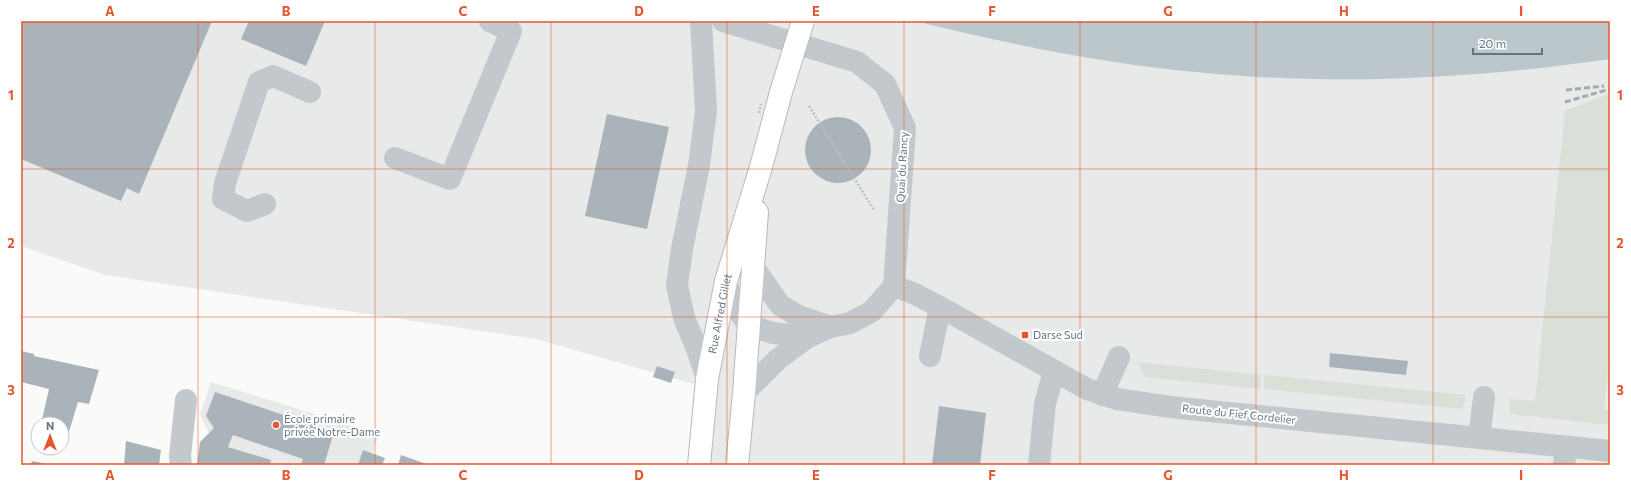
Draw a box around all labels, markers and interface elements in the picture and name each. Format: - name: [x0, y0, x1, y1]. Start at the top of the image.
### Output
- text: A: [105, 3, 115, 19]
- text: B: [282, 3, 291, 19]
- text: C: [459, 3, 468, 19]
- text: D: [634, 3, 644, 19]
- text: E: [812, 3, 820, 19]
- text: F: [988, 3, 996, 19]
- text: G: [1163, 3, 1173, 19]
- text: H: [1339, 3, 1349, 19]
- text: I: [1519, 3, 1523, 19]
- scale bar: [1473, 30, 1542, 56]
- text: 20 m: [1479, 36, 1506, 50]
- text: 1: [8, 87, 14, 103]
- text: 1: [1617, 87, 1623, 103]
- street label: Quai du Rancy: [893, 131, 910, 203]
- text: 2: [7, 235, 15, 251]
- text: 2: [1616, 235, 1624, 251]
- street label: Rue Alfred Gillet: [705, 271, 734, 355]
- place label: Darse Sud: [1033, 328, 1083, 341]
- marker: Darse Sud: [1020, 330, 1030, 340]
- text: 3: [7, 382, 15, 398]
- text: 3: [1616, 382, 1624, 398]
- street label: Route du Fief Cordelier: [1182, 401, 1297, 426]
- place label: École primaire privée Notre-Dame: [284, 411, 380, 438]
- north arrow: [30, 416, 70, 456]
- text: N: [46, 419, 54, 432]
- marker: École primaire privée Notre-Dame: [271, 420, 281, 430]
- text: A: [105, 467, 115, 483]
- text: B: [282, 467, 291, 483]
- text: C: [459, 467, 468, 483]
- text: D: [634, 467, 644, 483]
- text: E: [812, 467, 820, 483]
- text: F: [988, 467, 996, 483]
- text: G: [1163, 467, 1173, 483]
- text: H: [1339, 467, 1349, 483]
- text: I: [1519, 467, 1523, 483]

